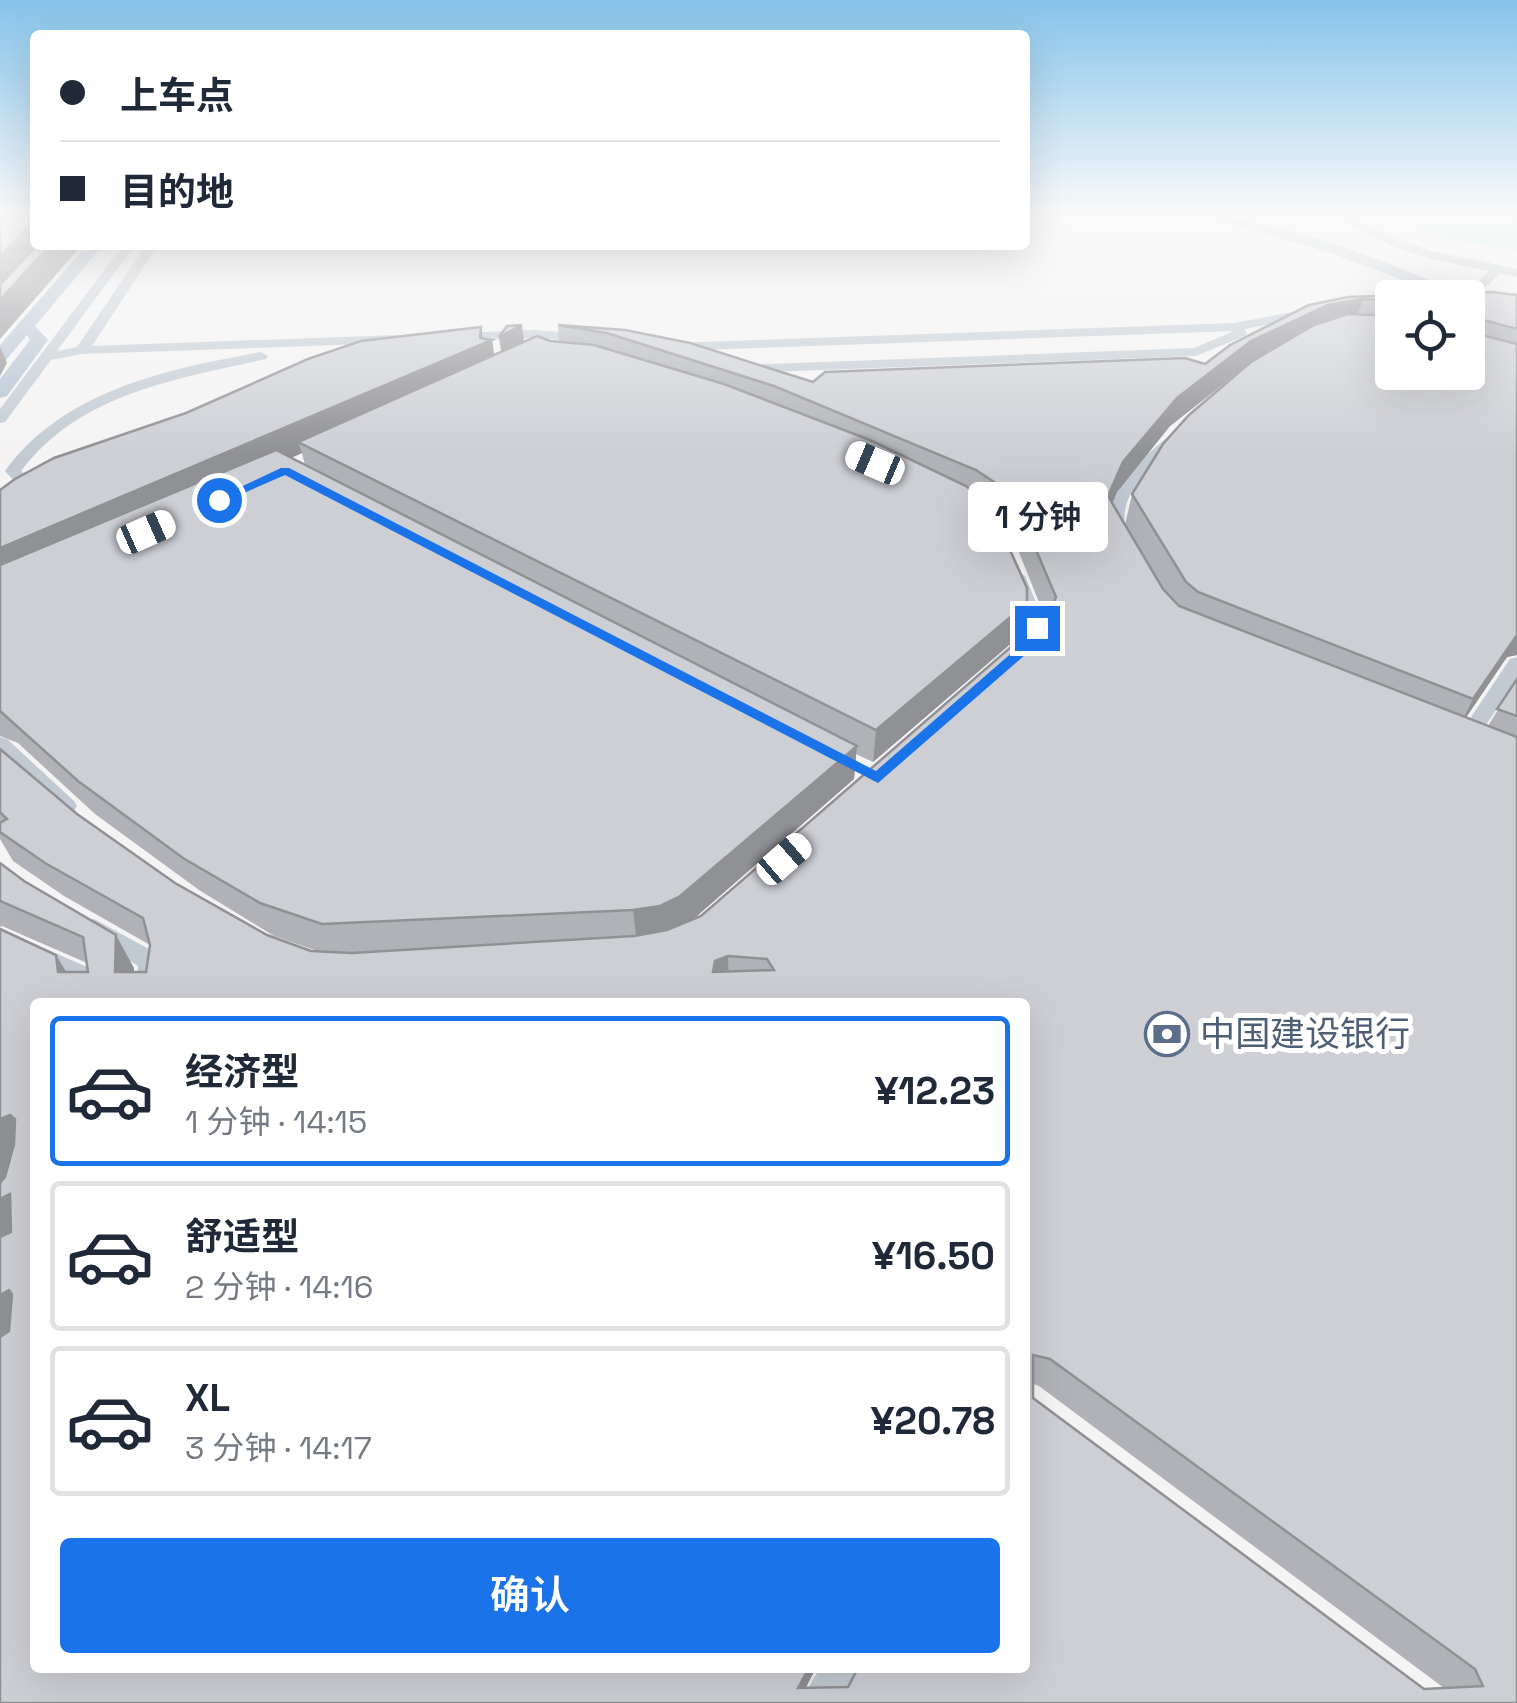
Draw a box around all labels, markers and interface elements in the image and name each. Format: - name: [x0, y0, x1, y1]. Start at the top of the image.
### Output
- text: 上车点: [120, 72, 234, 120]
- text: 目的地: [120, 168, 234, 216]
- map controls: [1375, 280, 1485, 390]
- button: locate: [1375, 280, 1485, 390]
- car: [842, 437, 908, 489]
- route start: [197, 478, 242, 523]
- callout: 1 分钟: [967, 483, 1107, 553]
- text: 1 分钟: [995, 497, 1081, 537]
- car: [112, 506, 180, 558]
- route end: [1015, 606, 1060, 651]
- car: [752, 828, 816, 890]
- bank icon: 中国建设银行: [1144, 1011, 1190, 1057]
- place label: 中国建设银行: [1200, 1012, 1410, 1056]
- icon: car: [65, 1046, 155, 1136]
- text: 经济型: [185, 1048, 299, 1096]
- text: ¥12.23: [875, 1067, 995, 1115]
- text: 1 分钟 · 14:15: [185, 1102, 367, 1142]
- icon: car: [65, 1211, 155, 1301]
- text: 舒适型: [185, 1213, 299, 1261]
- text: ¥16.50: [872, 1232, 995, 1280]
- text: 2 分钟 · 14:16: [185, 1267, 373, 1307]
- text: XL: [185, 1374, 230, 1422]
- icon: car: [65, 1376, 155, 1466]
- text: ¥20.78: [871, 1397, 995, 1445]
- text: 3 分钟 · 14:17: [185, 1428, 372, 1468]
- button: 确认: [60, 1538, 1000, 1653]

